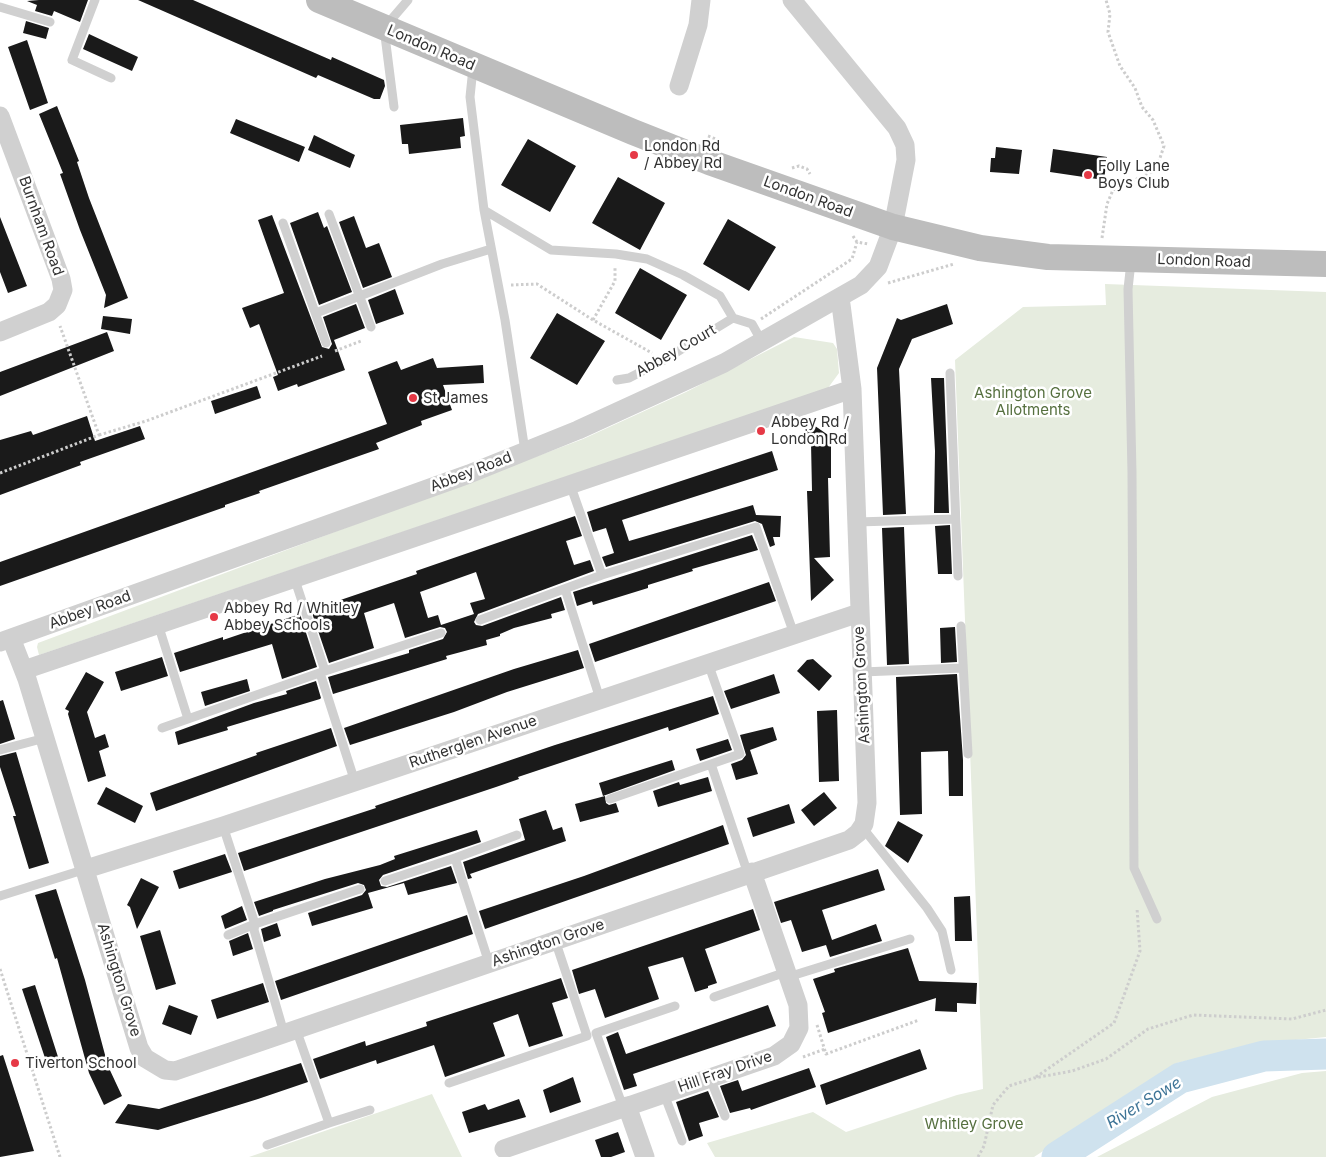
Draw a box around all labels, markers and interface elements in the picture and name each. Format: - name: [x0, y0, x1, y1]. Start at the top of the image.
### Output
- street label: London Road: [384, 21, 478, 75]
- place label: London Rd / Abbey Rd: [644, 137, 722, 172]
- marker: London Rd / Abbey Rd: [628, 149, 640, 161]
- place label: Folly Lane Boys Club: [1098, 157, 1170, 192]
- marker: Folly Lane Boys Club: [1082, 169, 1094, 181]
- street label: London Road: [761, 173, 855, 221]
- street label: Burnham Road: [15, 174, 67, 278]
- street label: London Road: [1157, 250, 1251, 272]
- street label: Abbey Court: [633, 321, 719, 381]
- park label: Ashington Grove Allotments: [974, 384, 1092, 419]
- place label: St James: [423, 389, 489, 407]
- marker: St James: [407, 392, 419, 404]
- place label: Abbey Rd / London Rd: [771, 413, 849, 448]
- marker: Abbey Rd / London Rd: [755, 425, 767, 437]
- street label: Abbey Road: [428, 448, 514, 496]
- street label: Abbey Road: [47, 587, 133, 633]
- place label: Abbey Rd / Whitley Abbey Schools: [224, 599, 359, 634]
- marker: Abbey Rd / Whitley Abbey Schools: [208, 611, 220, 623]
- street label: Ashington Grove: [850, 626, 874, 744]
- street label: Rutherglen Avenue: [407, 712, 539, 772]
- street label: Ashington Grove: [489, 915, 607, 971]
- street label: Ashington Grove: [93, 921, 145, 1039]
- street label: Hill Fray Drive: [676, 1047, 774, 1097]
- place label: Tiverton School: [25, 1054, 137, 1072]
- marker: Tiverton School: [9, 1057, 21, 1069]
- water label: River Sowe: [1103, 1073, 1185, 1133]
- park label: Whitley Grove: [924, 1115, 1024, 1133]

